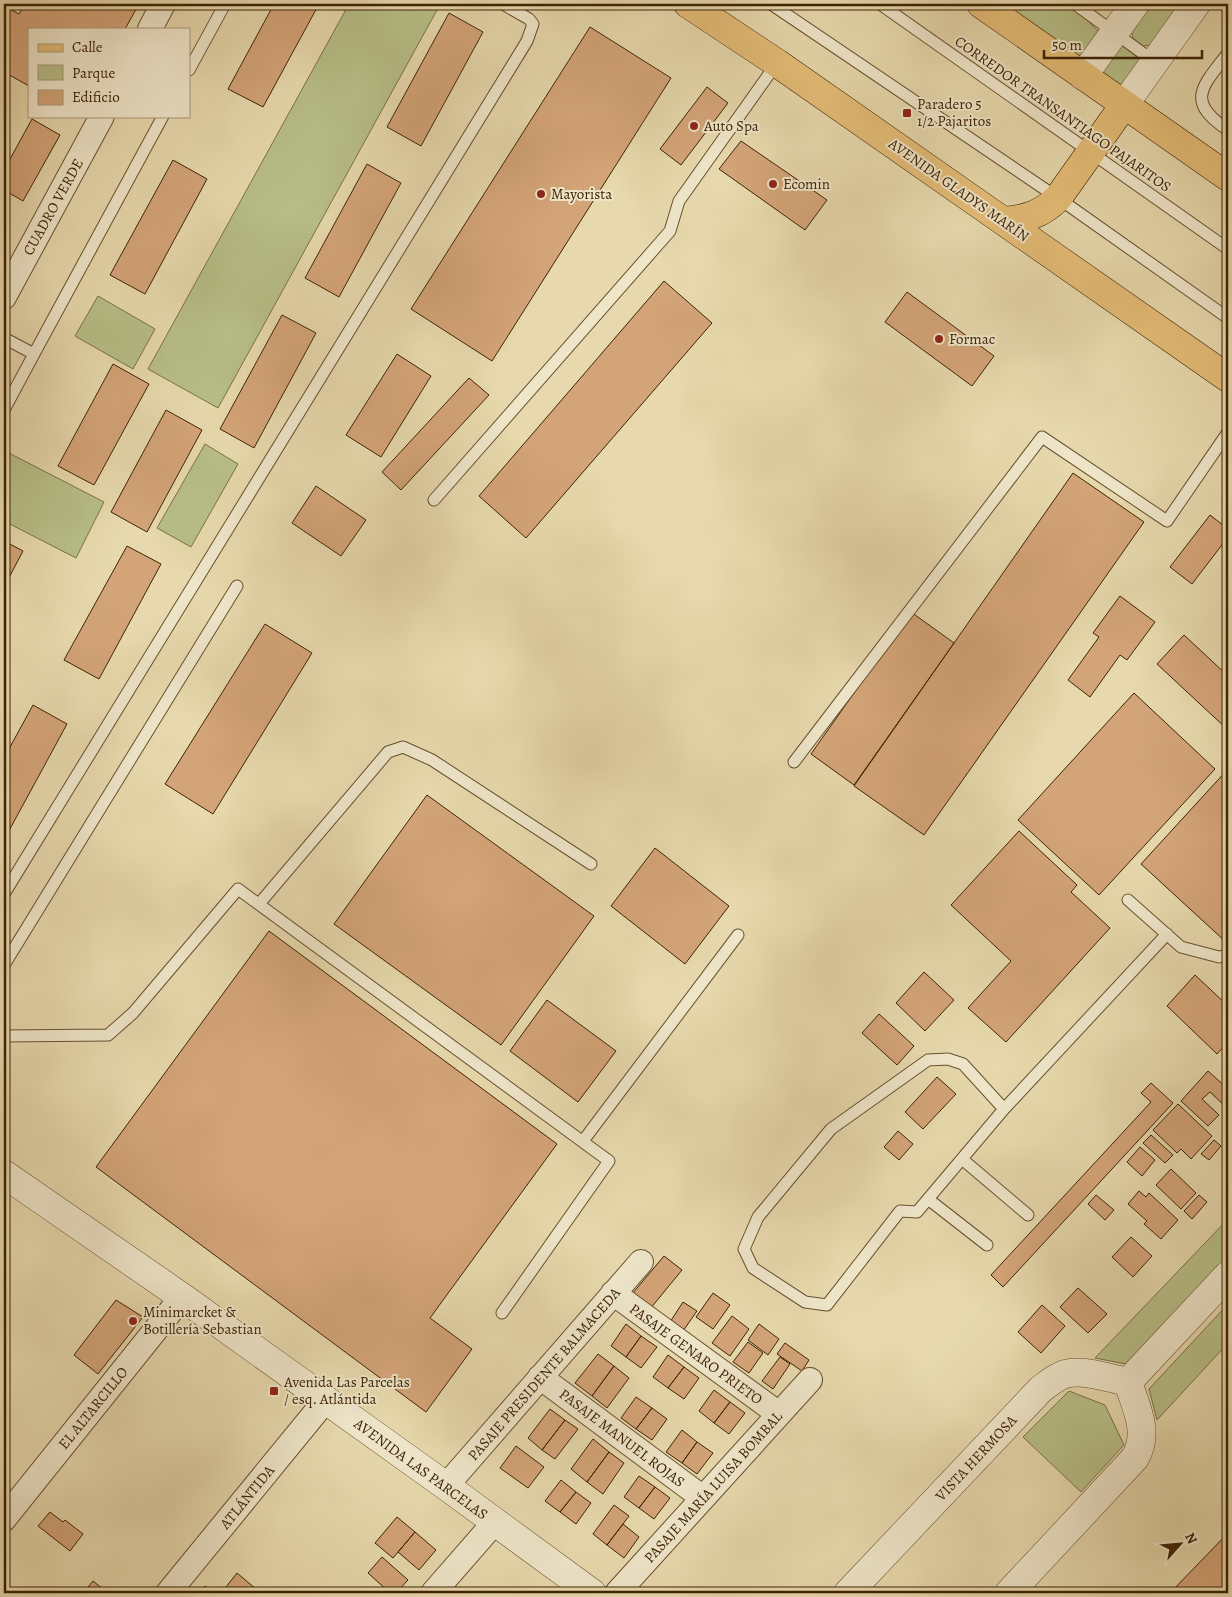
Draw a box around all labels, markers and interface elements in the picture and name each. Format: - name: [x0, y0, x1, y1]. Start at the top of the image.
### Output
- legend: [28, 28, 190, 118]
- scale bar: [1044, 28, 1202, 60]
- street label: CORREDOR TRANSANTIAGO PAJARITOS: [951, 31, 1175, 197]
- text: 50 m: [1052, 35, 1082, 55]
- text: Calle: [72, 37, 103, 57]
- text: Parque: [72, 63, 115, 83]
- text: Edificio: [72, 87, 120, 107]
- place label: Paradero 5 1/2 Pajaritos: [917, 94, 991, 131]
- marker: Paradero 5 1/2 Pajaritos: [901, 107, 913, 119]
- place label: Auto Spa: [703, 116, 759, 136]
- marker: Auto Spa: [688, 120, 700, 132]
- street label: AVENIDA GLADYS MARÍN: [884, 133, 1033, 246]
- street label: CUADRO VERDE: [18, 155, 88, 259]
- place label: Ecomin: [783, 174, 830, 194]
- marker: Ecomin: [767, 178, 779, 190]
- place label: Mayorista: [551, 184, 612, 204]
- marker: Mayorista: [535, 188, 547, 200]
- place label: Formac: [949, 329, 995, 349]
- marker: Formac: [933, 333, 945, 345]
- street label: PASAJE PRESIDENTE BALMACEDA: [463, 1283, 625, 1465]
- street label: PASAJE GENARO PRIETO: [625, 1299, 767, 1409]
- place label: Minimarcket & Botillería Sebastian: [143, 1302, 262, 1339]
- marker: Minimarcket & Botillería Sebastian: [127, 1315, 139, 1327]
- street label: EL ALTARCILLO: [53, 1362, 133, 1454]
- place label: Avenida Las Parcelas / esq. Atlántida: [283, 1372, 410, 1409]
- street label: PASAJE MANUEL ROJAS: [555, 1384, 689, 1492]
- marker: Avenida Las Parcelas / esq. Atlántida: [268, 1385, 280, 1397]
- street label: PASAJE MARÍA LUISA BOMBAL: [639, 1407, 787, 1567]
- street label: VISTA HERMOSA: [930, 1410, 1021, 1506]
- street label: AVENIDA LAS PARCELAS: [349, 1413, 492, 1524]
- street label: ATLÁNTIDA: [215, 1461, 279, 1534]
- north arrow: [1154, 1520, 1204, 1570]
- text: N: [1180, 1529, 1202, 1547]

